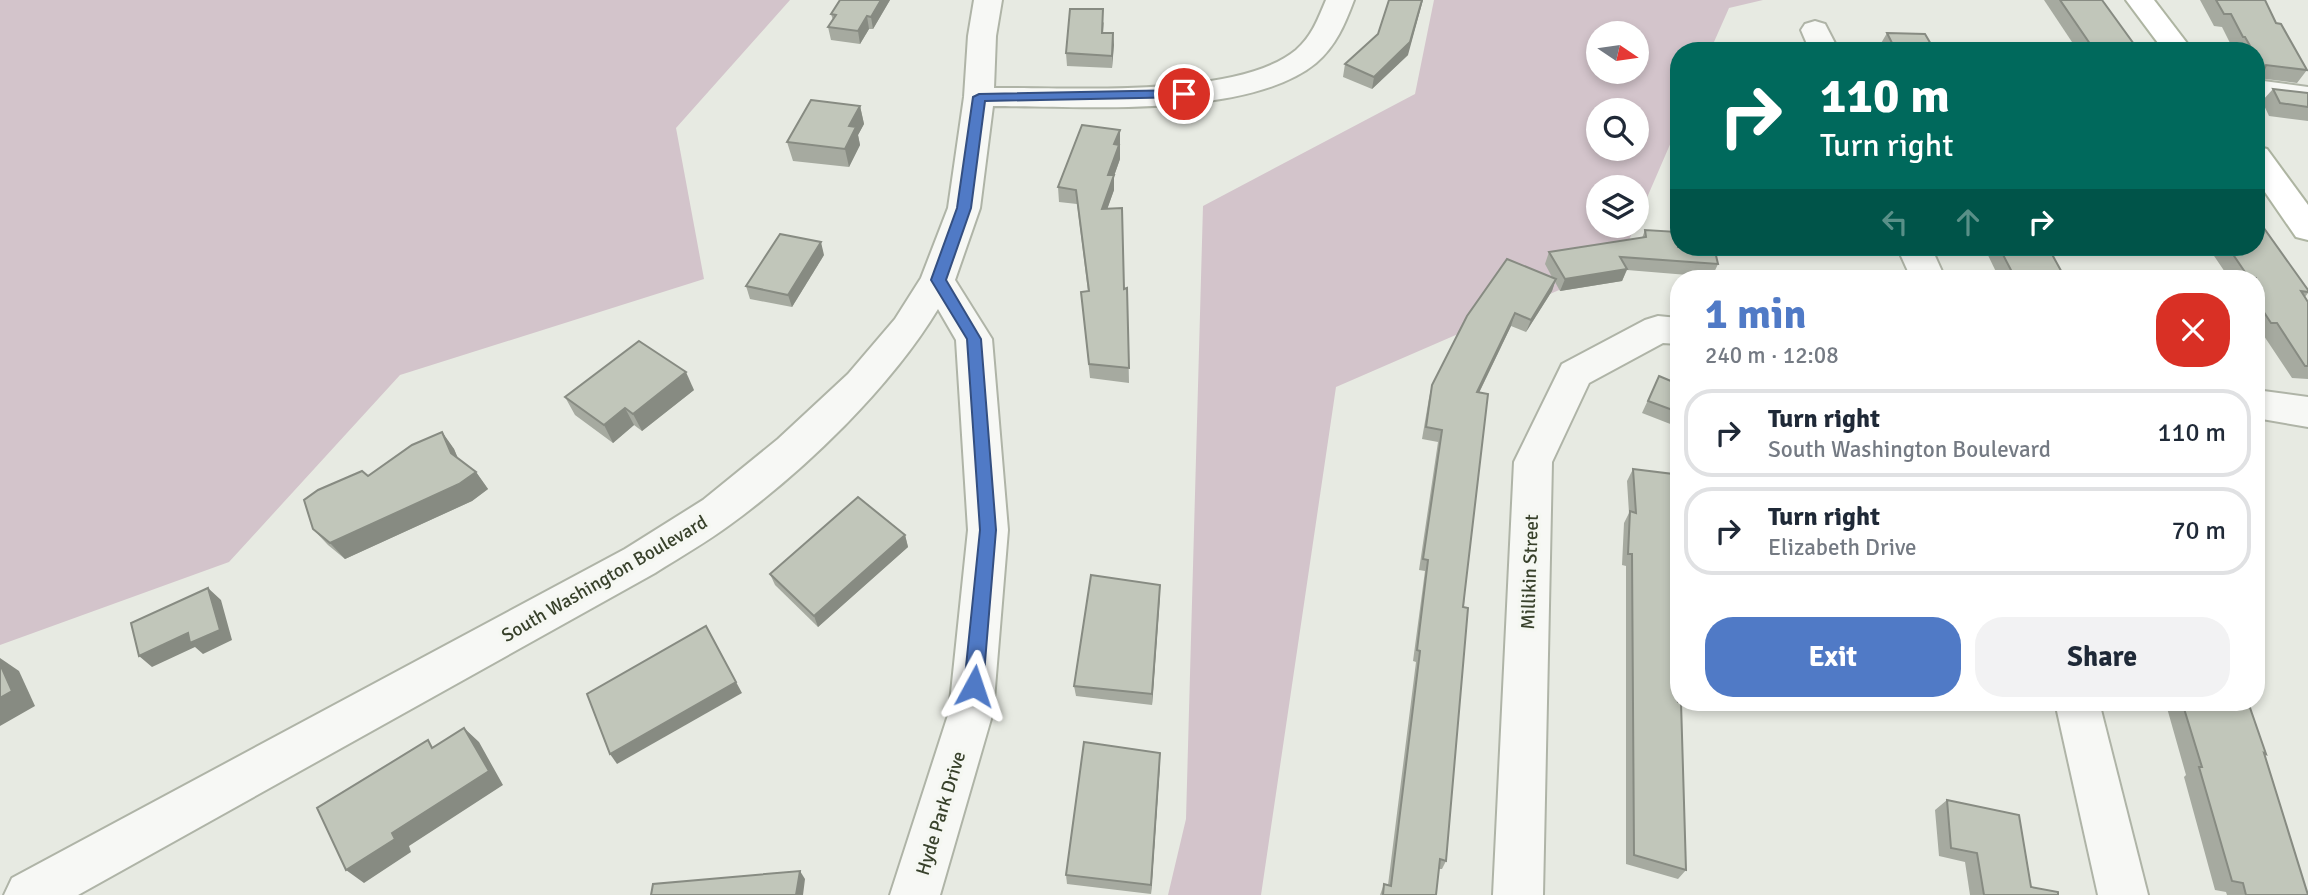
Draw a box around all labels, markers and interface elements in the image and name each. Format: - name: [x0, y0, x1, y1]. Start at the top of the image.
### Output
- north arrow: [1586, 21, 1648, 84]
- map controls: [1586, 21, 1649, 238]
- pin: [1154, 64, 1214, 124]
- text: 110 m: [1820, 66, 1950, 126]
- icon: right: [1705, 70, 1796, 161]
- icon: arrive: [1165, 75, 1203, 113]
- button: search: [1586, 98, 1649, 161]
- text: Turn right: [1820, 126, 1953, 165]
- button: layers: [1586, 175, 1649, 238]
- icon: left: [1876, 203, 1914, 241]
- icon: ahead: [1949, 203, 1987, 241]
- icon: right: [2022, 203, 2060, 241]
- text: 1 min: [1705, 289, 1806, 340]
- button: close: [2156, 293, 2230, 367]
- text: 240 m · 12:08: [1705, 341, 1839, 370]
- text: Turn right: [1768, 403, 1880, 435]
- icon: right: [1709, 414, 1747, 452]
- text: 110 m: [2157, 417, 2226, 449]
- text: South Washington Boulevard: [1768, 435, 2051, 464]
- text: Turn right: [1768, 501, 1880, 533]
- street label: South Washington Boulevard: [497, 510, 712, 648]
- icon: right: [1709, 512, 1747, 550]
- street label: Millikin Street: [1516, 514, 1544, 630]
- text: 70 m: [2171, 515, 2226, 547]
- text: Elizabeth Drive: [1768, 533, 1917, 562]
- button: Exit: [1705, 617, 1961, 697]
- button: Share: [1975, 617, 2230, 697]
- position arrow: [937, 649, 1011, 723]
- street label: Hyde Park Drive: [911, 748, 971, 878]

